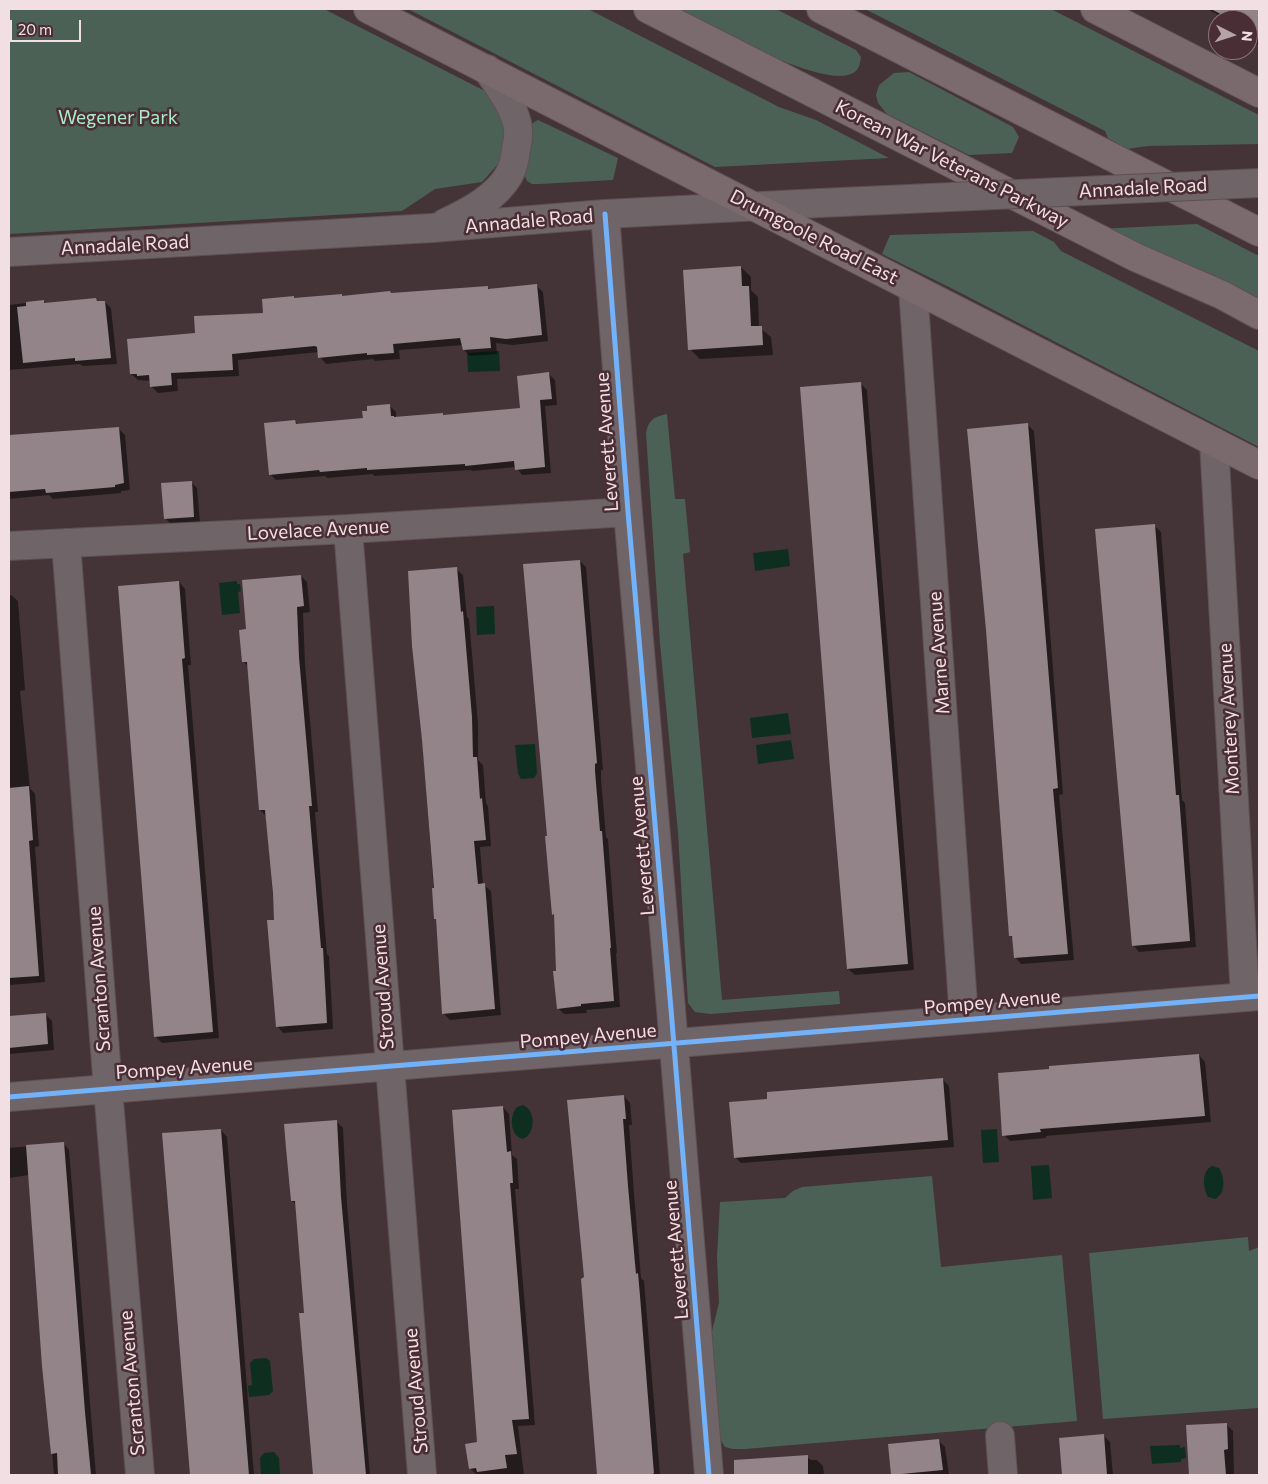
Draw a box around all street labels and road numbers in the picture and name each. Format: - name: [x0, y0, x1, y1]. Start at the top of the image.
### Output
- street label: Korean War Veterans Parkway: [832, 95, 1072, 233]
- street label: Annadale Road: [1078, 173, 1208, 203]
- street label: Drumgoole Road East: [726, 185, 902, 289]
- street label: Annadale Road: [464, 204, 594, 238]
- street label: Annadale Road: [60, 230, 190, 260]
- street label: Leverett Avenue: [591, 371, 623, 513]
- street label: Lovelace Avenue: [246, 515, 390, 545]
- street label: Marne Avenue: [923, 591, 955, 715]
- street label: Monterey Avenue: [1214, 643, 1244, 795]
- street label: Leverett Avenue: [625, 775, 659, 917]
- street label: Scranton Avenue: [83, 906, 115, 1052]
- street label: Stroud Avenue: [367, 923, 399, 1051]
- street label: Pompey Avenue: [923, 985, 1061, 1019]
- street label: Pompey Avenue: [519, 1019, 657, 1053]
- street label: Pompey Avenue: [115, 1052, 253, 1084]
- street label: Leverett Avenue: [659, 1179, 693, 1321]
- street label: Scranton Avenue: [114, 1309, 150, 1457]
- street label: Stroud Avenue: [399, 1327, 433, 1455]

